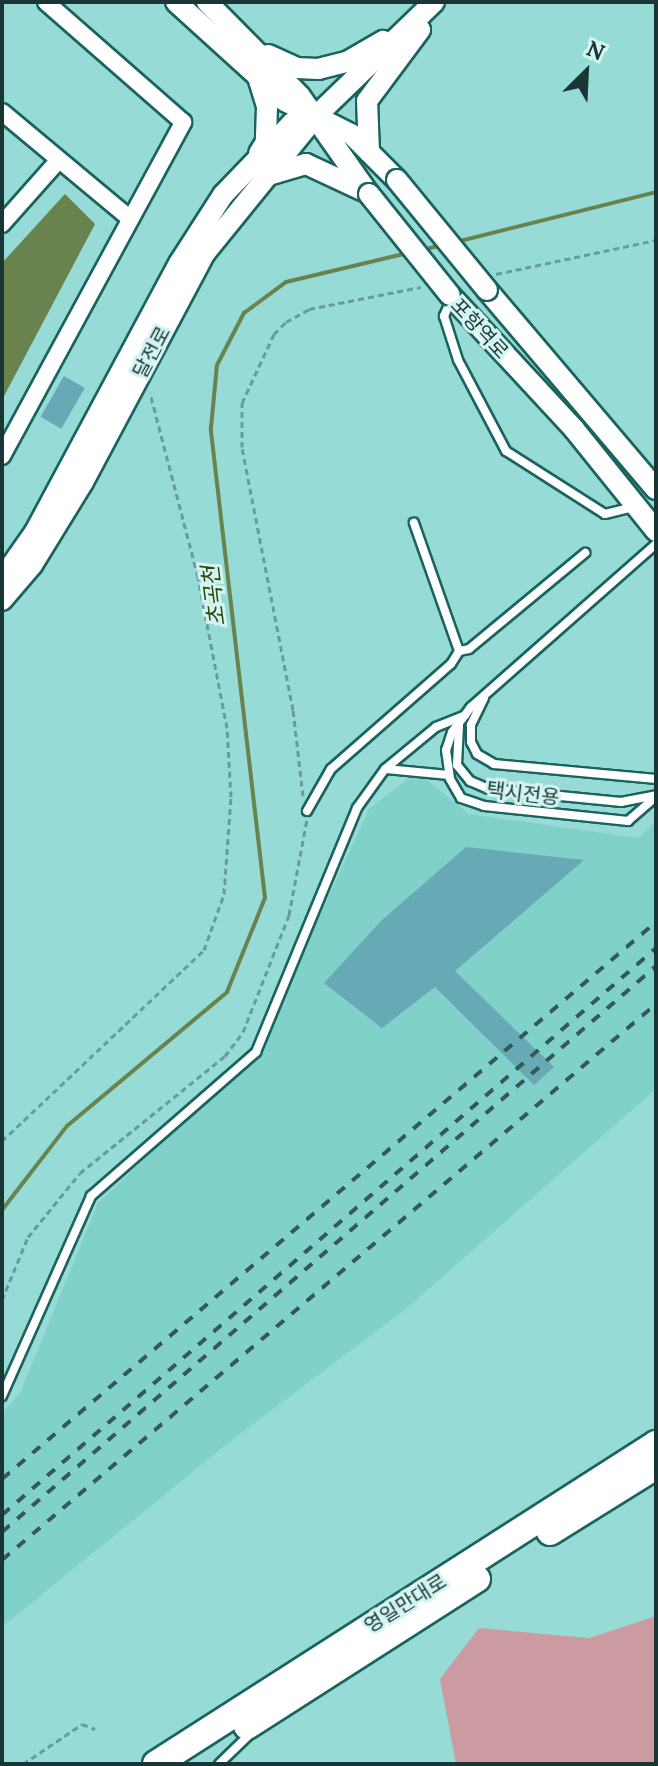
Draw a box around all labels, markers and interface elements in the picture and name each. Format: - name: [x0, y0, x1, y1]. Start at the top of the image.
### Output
- north arrow: [546, 32, 626, 112]
- text: N: [582, 34, 609, 66]
- street label: 포항역로: [446, 293, 514, 363]
- street label: 달전로: [127, 322, 175, 382]
- water label: 초곡천: [197, 564, 231, 628]
- street label: 택시전용: [485, 777, 561, 809]
- street label: 영일만대로: [360, 1568, 450, 1638]

